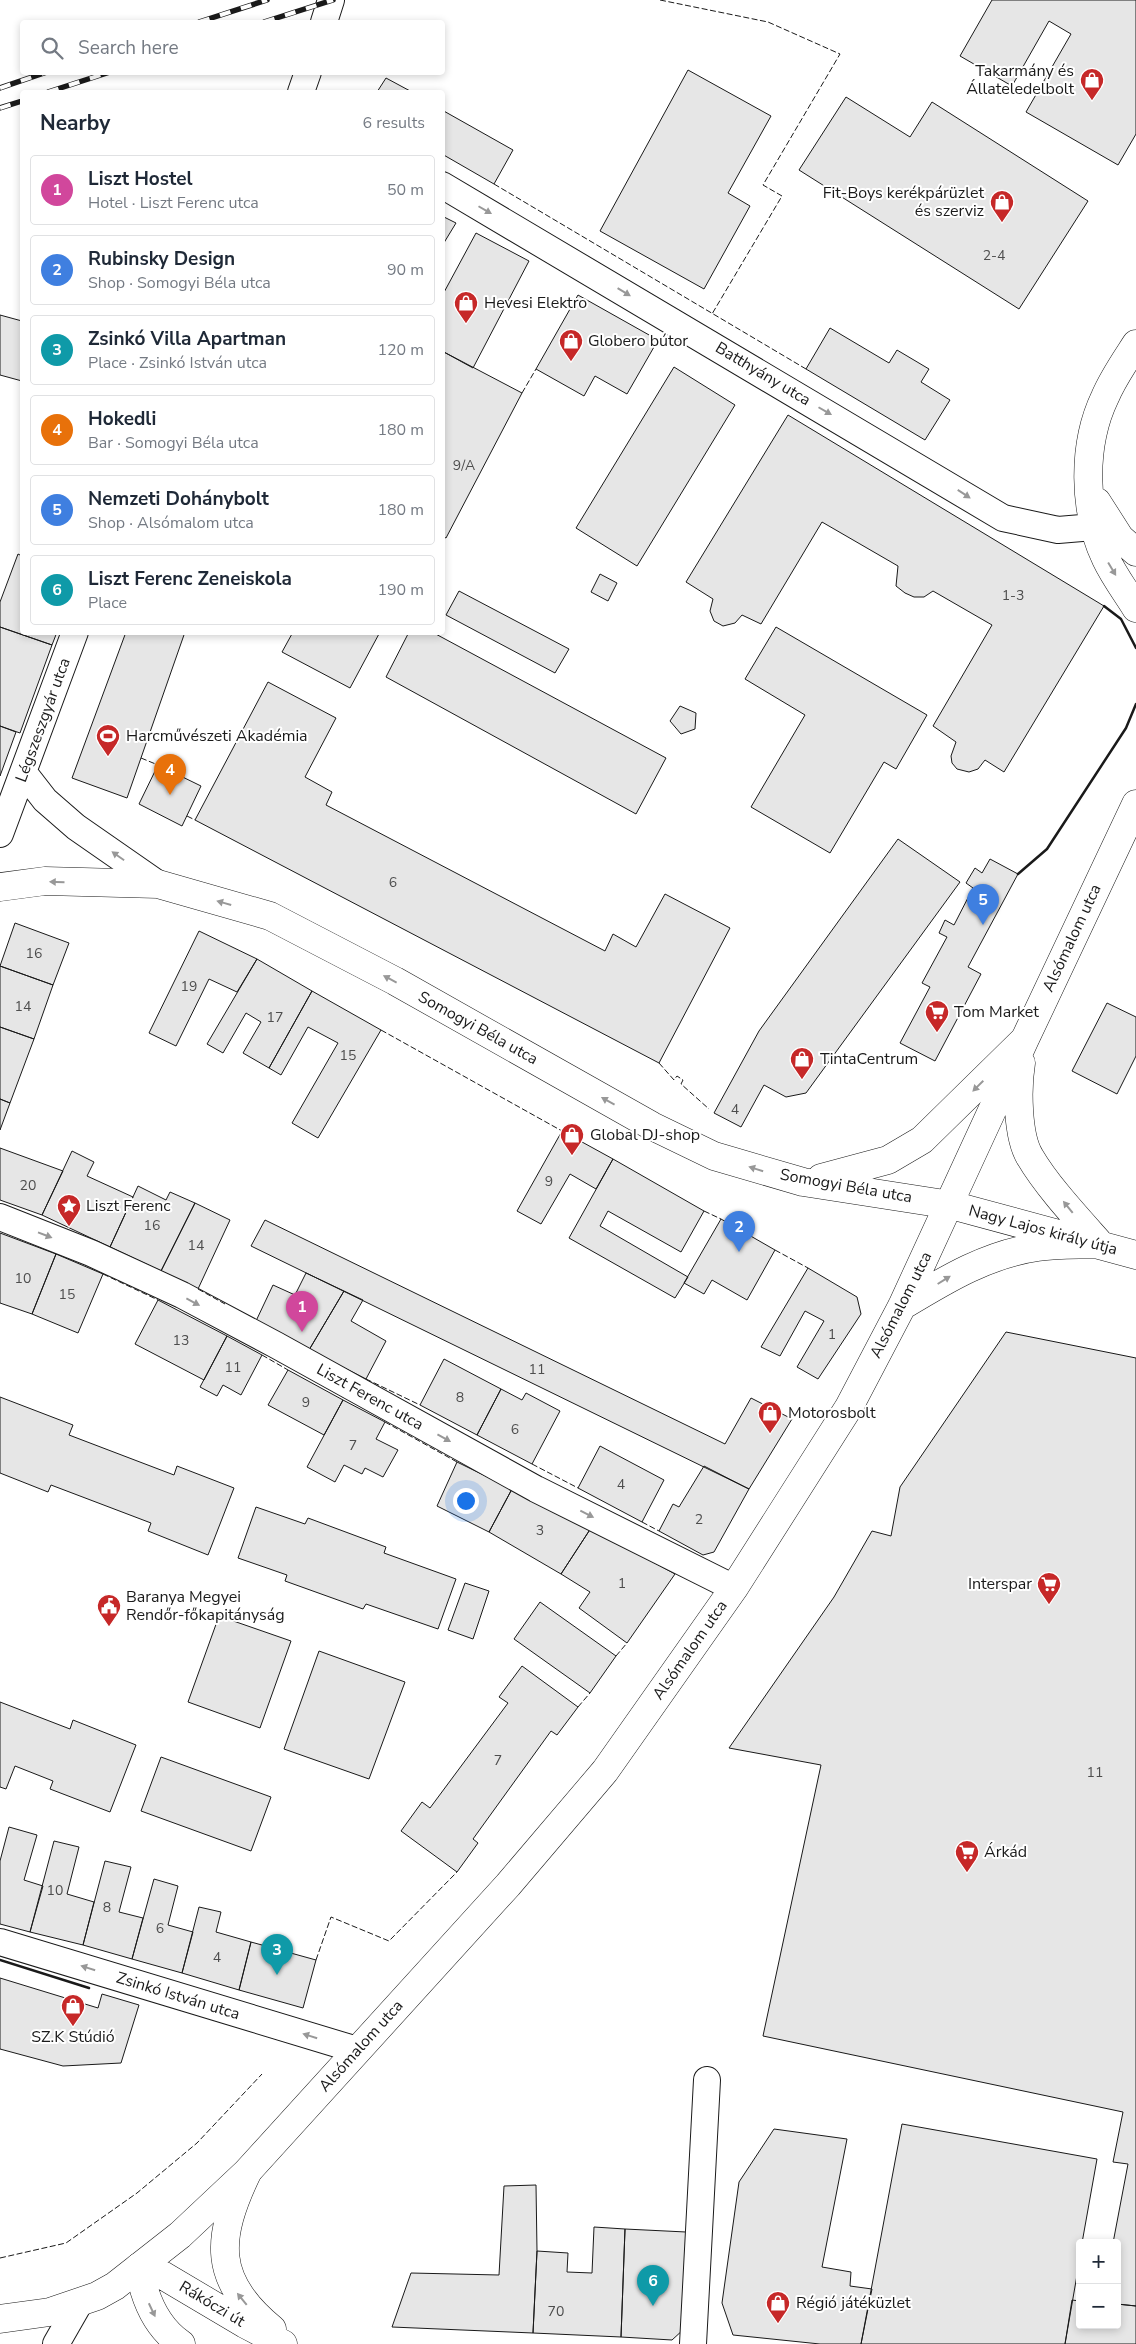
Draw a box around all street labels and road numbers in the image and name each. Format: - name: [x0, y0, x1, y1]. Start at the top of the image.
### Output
- street label: Batthyány utca: [711, 337, 815, 411]
- street label: Légszeszgyár utca: [10, 655, 76, 785]
- street label: Alsómalom utca: [1037, 880, 1107, 996]
- street label: Somogyi Béla utca: [414, 986, 542, 1070]
- street label: Somogyi Béla utca: [778, 1164, 914, 1208]
- street label: Nagy Lajos király útja: [966, 1200, 1120, 1260]
- street label: Alsómalom utca: [865, 1248, 937, 1362]
- street label: Liszt Ferenc utca: [313, 1358, 427, 1436]
- street label: Alsómalom utca: [647, 1596, 733, 1704]
- street label: Zsinkó István utca: [114, 1967, 242, 2025]
- street label: Alsómalom utca: [314, 1995, 408, 2097]
- street label: Rákóczi út: [175, 2276, 249, 2332]

